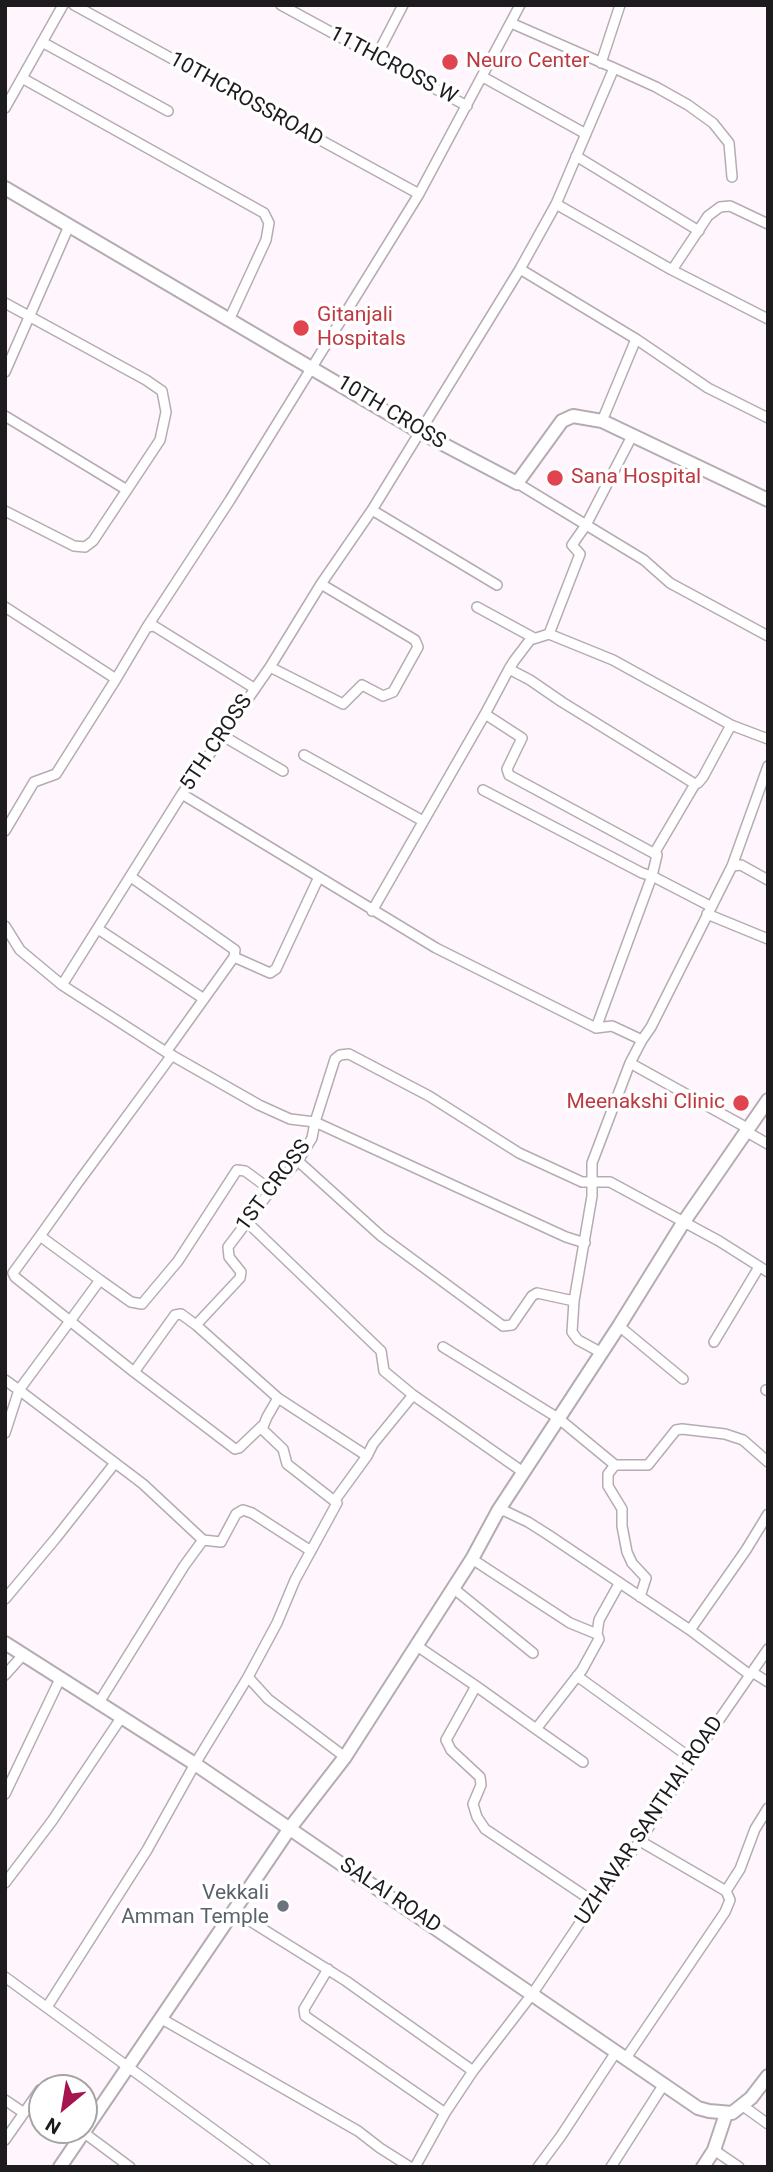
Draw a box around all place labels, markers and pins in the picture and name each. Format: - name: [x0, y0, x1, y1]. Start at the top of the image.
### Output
- place label: Neuro Center: [466, 49, 589, 75]
- marker: Neuro Center: [440, 52, 460, 72]
- place label: Gitanjali Hospitals: [317, 303, 406, 353]
- marker: Gitanjali Hospitals: [291, 318, 311, 338]
- place label: Sana Hospital: [571, 465, 701, 491]
- marker: Sana Hospital: [545, 468, 565, 488]
- place label: Meenakshi Clinic: [566, 1090, 725, 1116]
- marker: Meenakshi Clinic: [731, 1093, 751, 1113]
- place label: Vekkali Amman Temple: [121, 1881, 269, 1931]
- marker: Vekkali Amman Temple: [275, 1898, 291, 1914]

